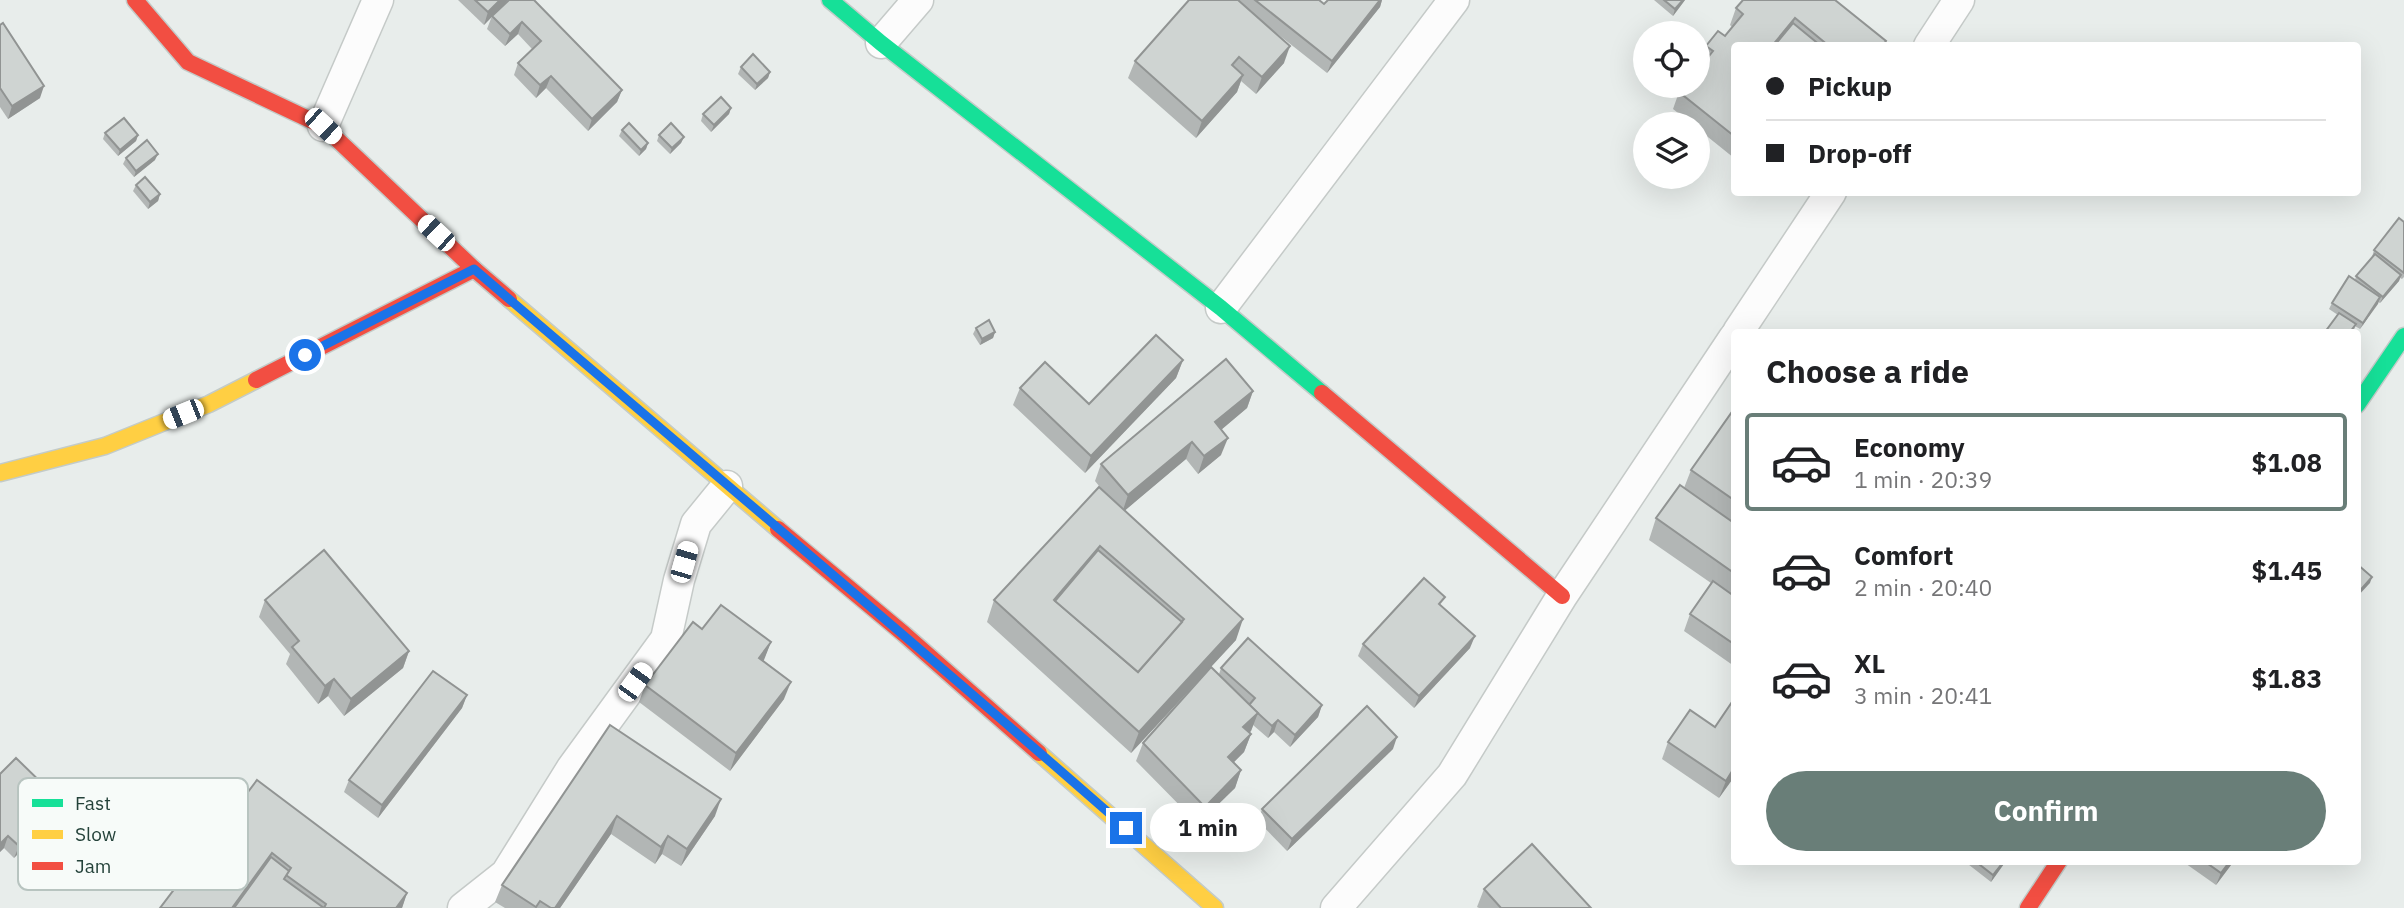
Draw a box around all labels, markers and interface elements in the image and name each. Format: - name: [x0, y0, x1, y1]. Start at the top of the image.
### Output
- map controls: [1633, 21, 1710, 189]
- button: locate: [1633, 21, 1710, 98]
- text: Pickup: [1808, 69, 1892, 103]
- car: [301, 104, 346, 148]
- button: layers: [1633, 112, 1710, 189]
- text: Drop-off: [1808, 136, 1911, 170]
- car: [414, 211, 459, 255]
- route start: [289, 339, 321, 371]
- text: Choose a ride: [1766, 350, 1969, 392]
- car: [160, 396, 207, 432]
- text: Economy: [1854, 430, 1965, 464]
- icon: car: [1770, 431, 1833, 494]
- text: $1.08: [2252, 445, 2322, 479]
- text: 1 min · 20:39: [1854, 464, 1992, 494]
- text: Comfort: [1854, 538, 1953, 572]
- car: [669, 539, 700, 585]
- icon: car: [1770, 539, 1833, 602]
- text: $1.45: [2252, 553, 2322, 587]
- text: 2 min · 20:40: [1854, 572, 1992, 602]
- text: XL: [1854, 646, 1885, 680]
- icon: car: [1770, 647, 1833, 710]
- car: [615, 659, 656, 705]
- text: $1.83: [2252, 661, 2322, 695]
- text: 3 min · 20:41: [1854, 680, 1992, 710]
- button: Confirm: [1766, 771, 2326, 851]
- legend: [18, 778, 248, 890]
- text: Fast: [75, 791, 111, 815]
- callout: 1 min: [1150, 804, 1266, 852]
- route end: [1110, 812, 1142, 844]
- text: 1 min: [1178, 812, 1238, 842]
- text: Slow: [75, 822, 116, 846]
- text: Jam: [75, 854, 111, 878]

